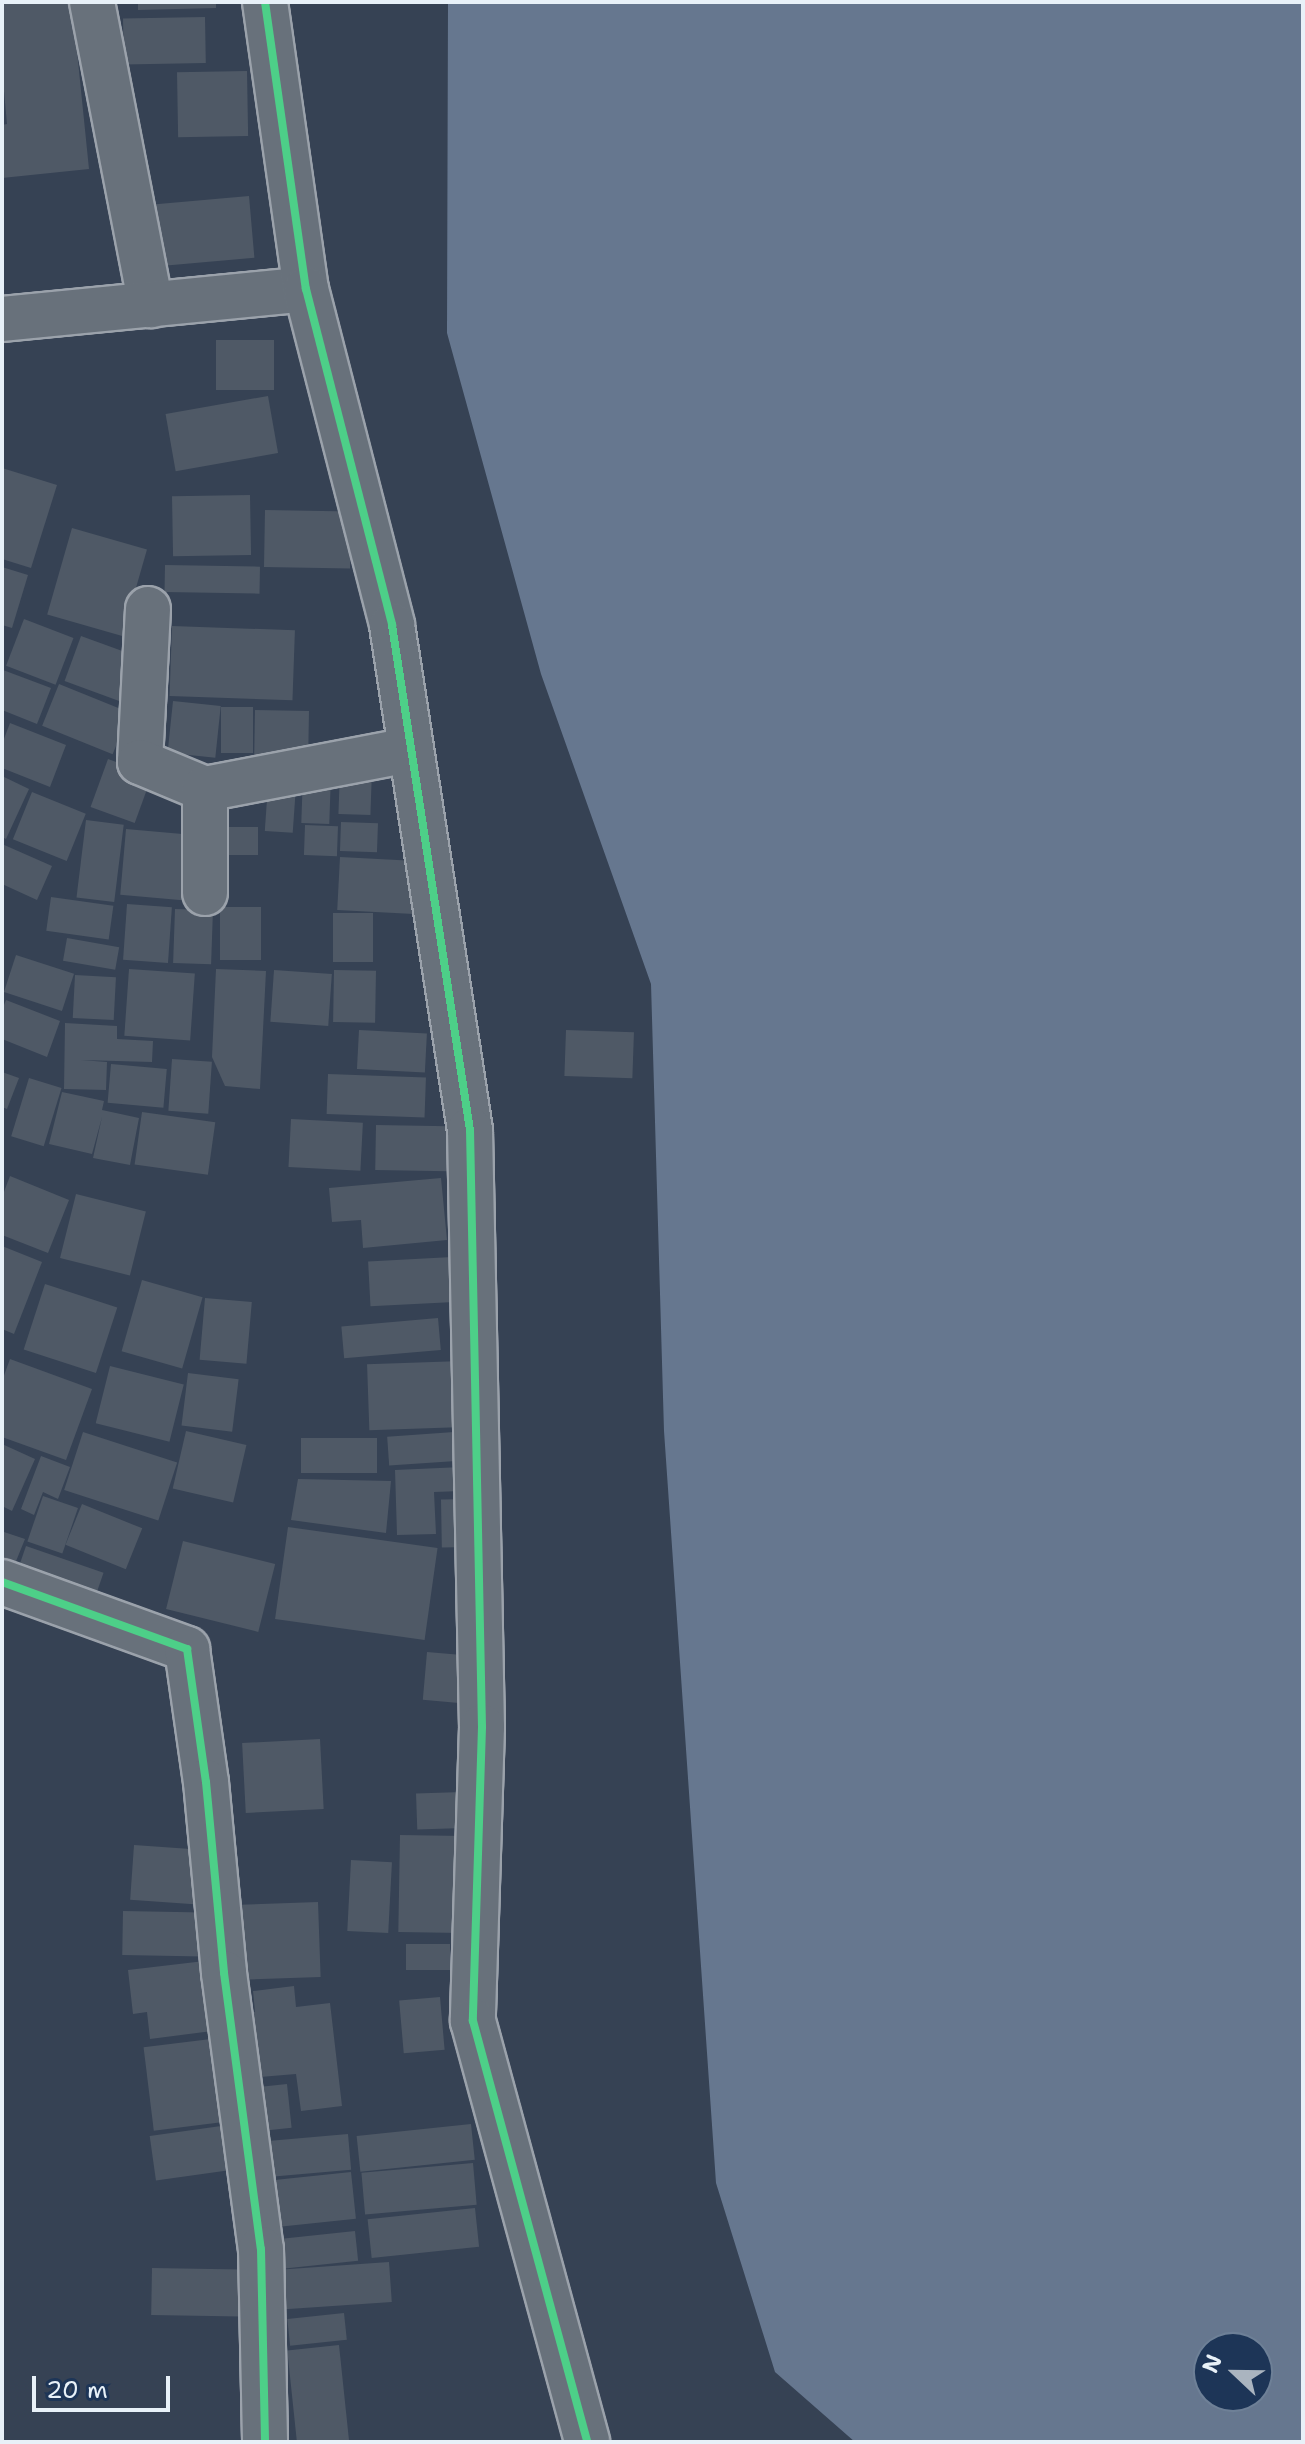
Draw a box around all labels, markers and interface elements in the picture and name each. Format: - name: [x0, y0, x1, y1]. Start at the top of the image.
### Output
- north arrow: [1193, 2332, 1273, 2412]
- text: N: [1195, 2350, 1229, 2377]
- scale bar: [36, 2360, 174, 2410]
- text: 20 m: [46, 2374, 108, 2406]

